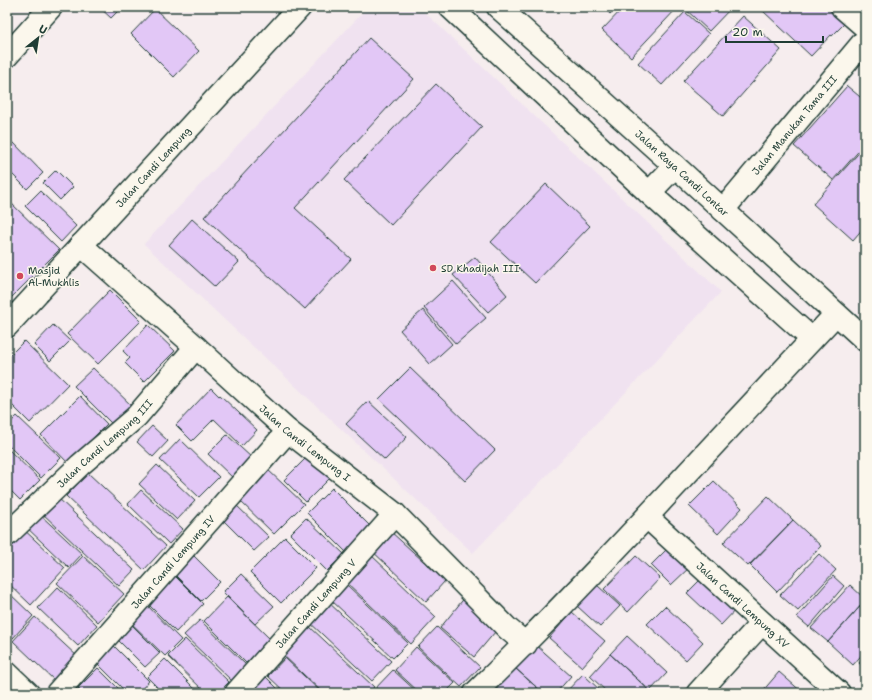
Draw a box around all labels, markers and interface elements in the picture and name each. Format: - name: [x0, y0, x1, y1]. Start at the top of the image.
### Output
- north arrow: [18, 18, 58, 58]
- scale bar: [726, 18, 823, 44]
- text: U: [36, 21, 50, 38]
- text: 20 m: [732, 24, 763, 40]
- street label: Jalan Manukan Tama III: [749, 72, 840, 178]
- street label: Jalan Candi Lempung: [113, 124, 194, 210]
- street label: Jalan Raya Candi Lontar: [632, 127, 732, 219]
- place label: SD Khadijah III: [441, 262, 520, 275]
- marker: SD Khadijah III: [428, 263, 438, 273]
- place label: Masjid Al-Mukhlis: [28, 264, 79, 289]
- marker: Masjid Al-Mukhlis: [15, 271, 25, 281]
- street label: Jalan Candi Lempung III: [54, 396, 156, 491]
- street label: Jalan Candi Lempung I: [257, 402, 353, 484]
- street label: Jalan Candi Lempung IV: [128, 512, 218, 611]
- street label: Jalan Candi Lempung V: [273, 556, 359, 651]
- street label: Jalan Candi Lempung XV: [693, 559, 792, 651]

